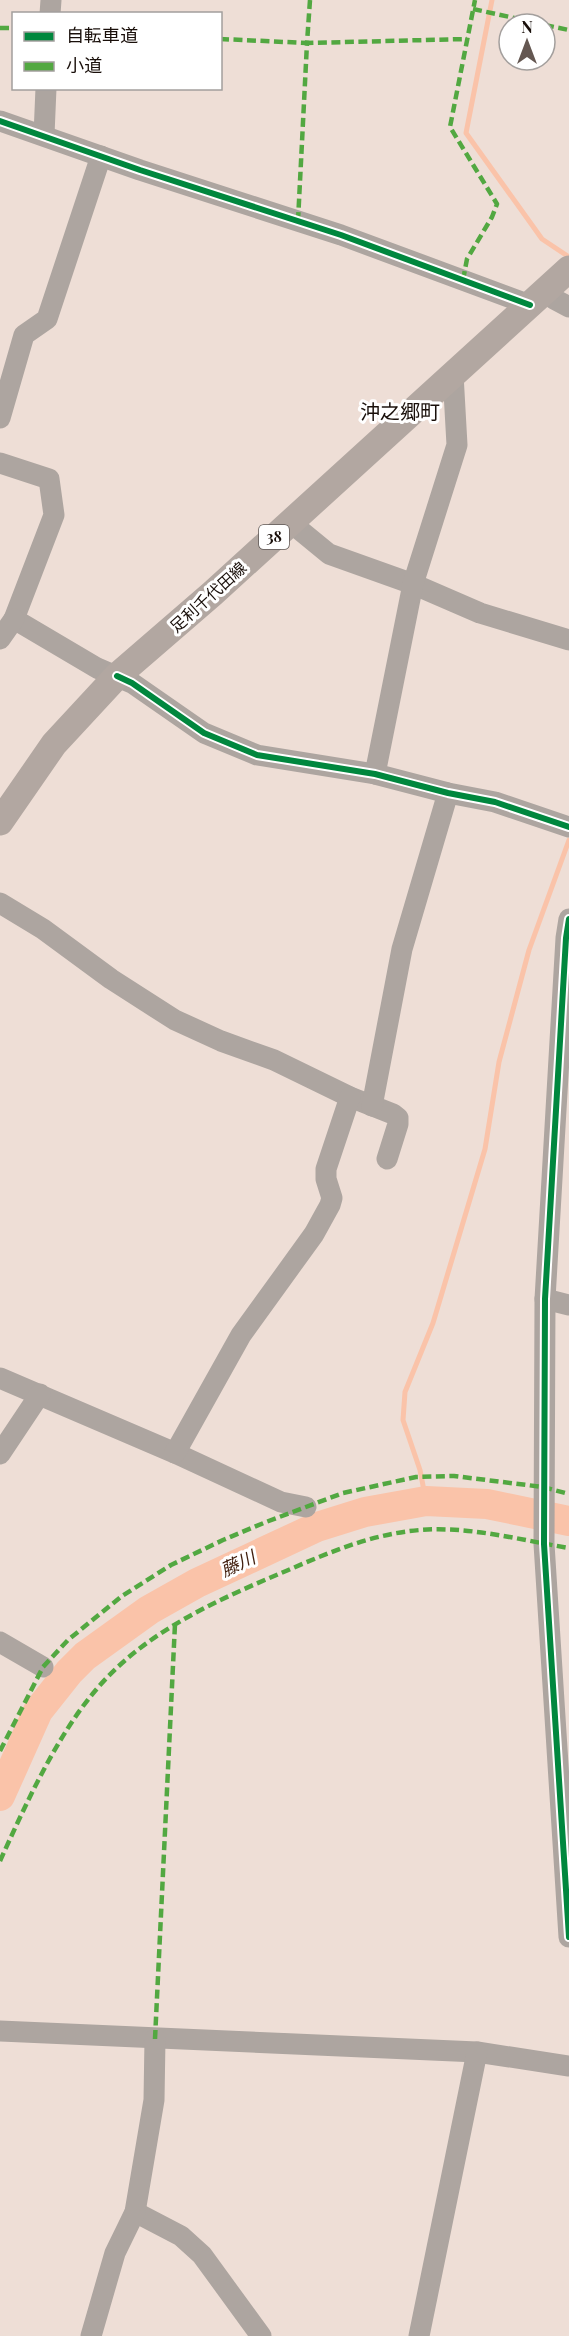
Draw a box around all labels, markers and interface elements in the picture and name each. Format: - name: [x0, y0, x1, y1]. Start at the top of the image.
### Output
- legend: [12, 12, 222, 90]
- north arrow: [497, 12, 557, 72]
- text: N: [521, 16, 533, 37]
- text: 自転車道: [66, 23, 138, 47]
- text: 小道: [66, 53, 102, 77]
- district label: 沖之郷町: [360, 397, 440, 424]
- road number: 38: [259, 525, 289, 549]
- street label: 足利千代田線: [165, 557, 250, 637]
- water label: 藤川: [216, 1544, 261, 1582]

